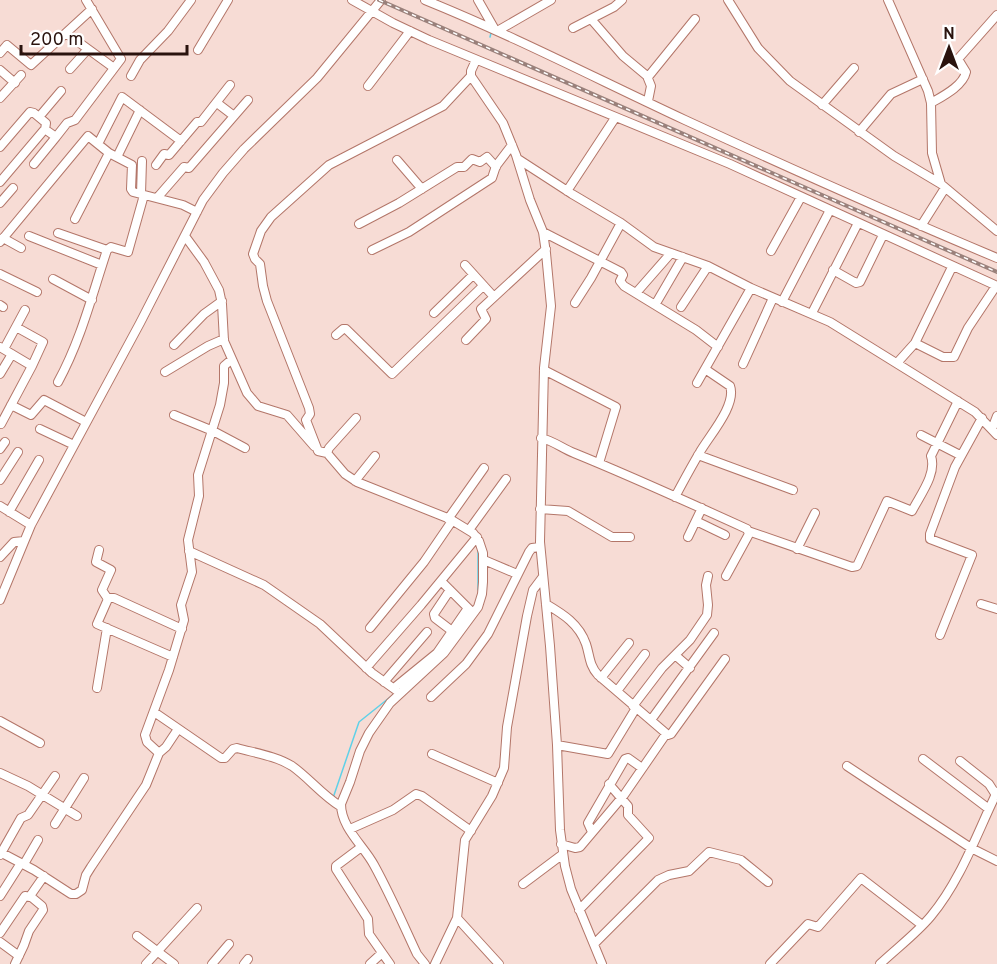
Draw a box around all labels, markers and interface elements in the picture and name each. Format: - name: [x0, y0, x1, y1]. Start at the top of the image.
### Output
- scale bar: [21, 18, 188, 56]
- north arrow: [919, 18, 979, 78]
- text: N: [943, 25, 955, 45]
- text: 200 m: [30, 29, 83, 52]

